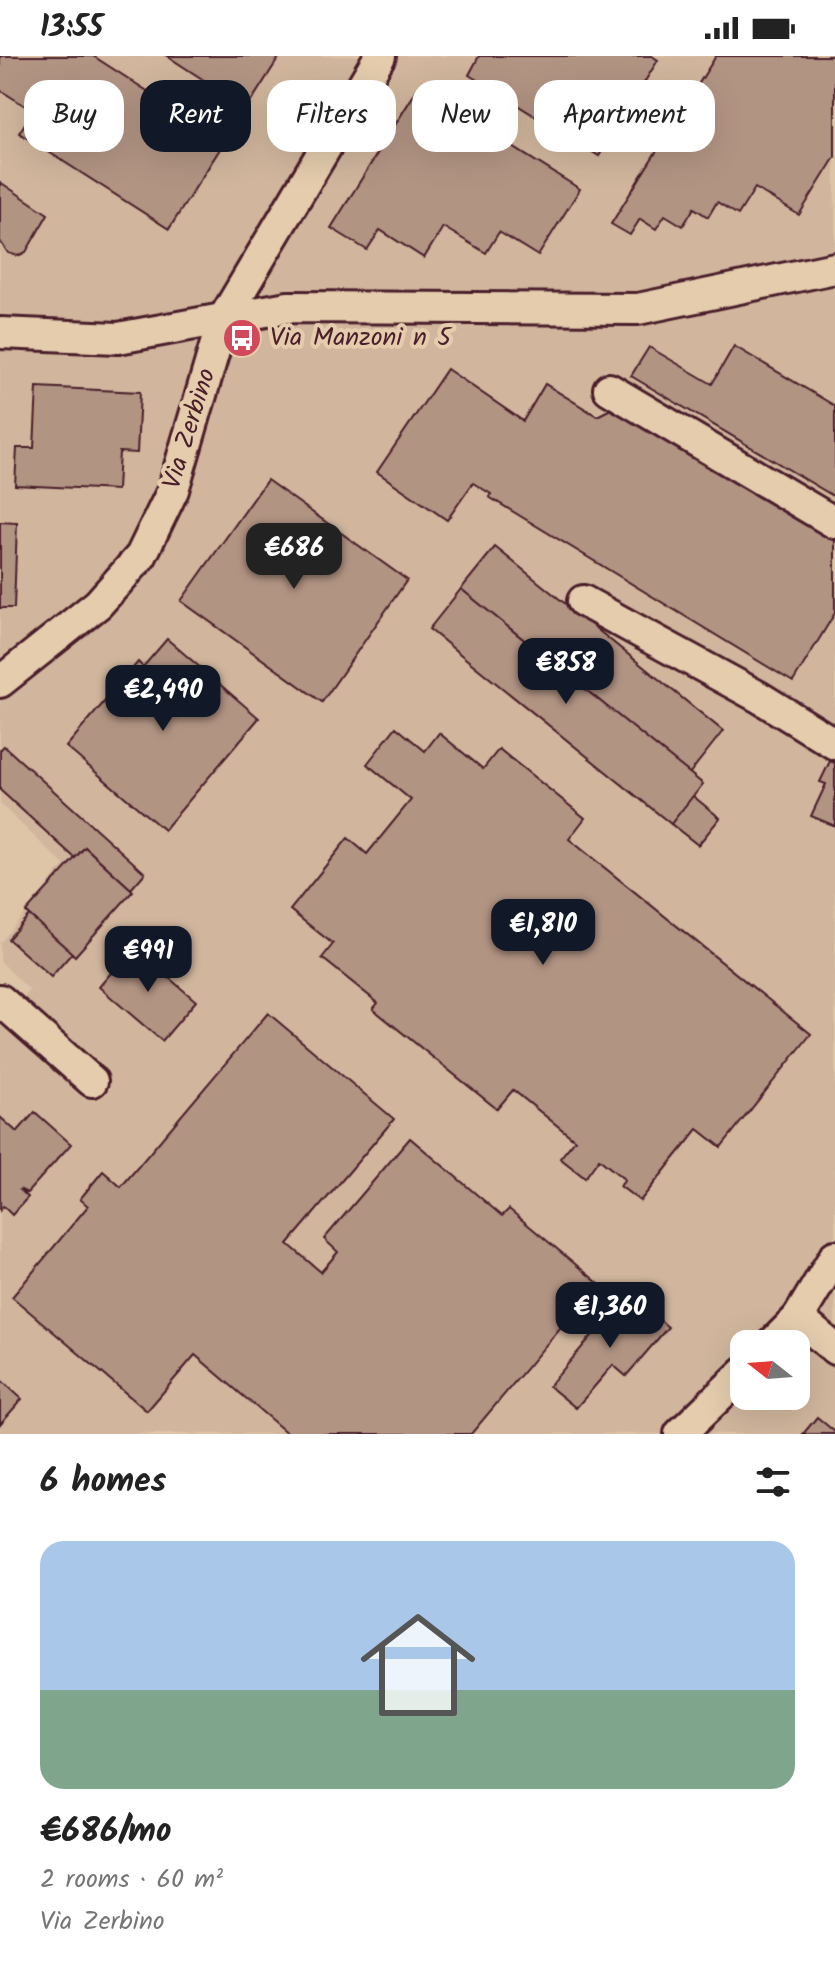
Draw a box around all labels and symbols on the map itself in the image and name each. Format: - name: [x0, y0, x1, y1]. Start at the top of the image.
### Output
- bus stop icon: Via Manzoni n 5: [221, 317, 263, 359]
- place label: Via Manzoni n 5: [270, 317, 453, 359]
- street label: Via Zerbino: [152, 363, 228, 495]
- pin: €686: [247, 523, 341, 591]
- pin: €858: [519, 638, 613, 706]
- pin: €2,490: [98, 665, 228, 733]
- pin: €1,810: [478, 899, 608, 967]
- pin: €991: [101, 926, 195, 994]
- pin: €1,360: [545, 1282, 675, 1350]
- north arrow: [730, 1330, 810, 1410]

